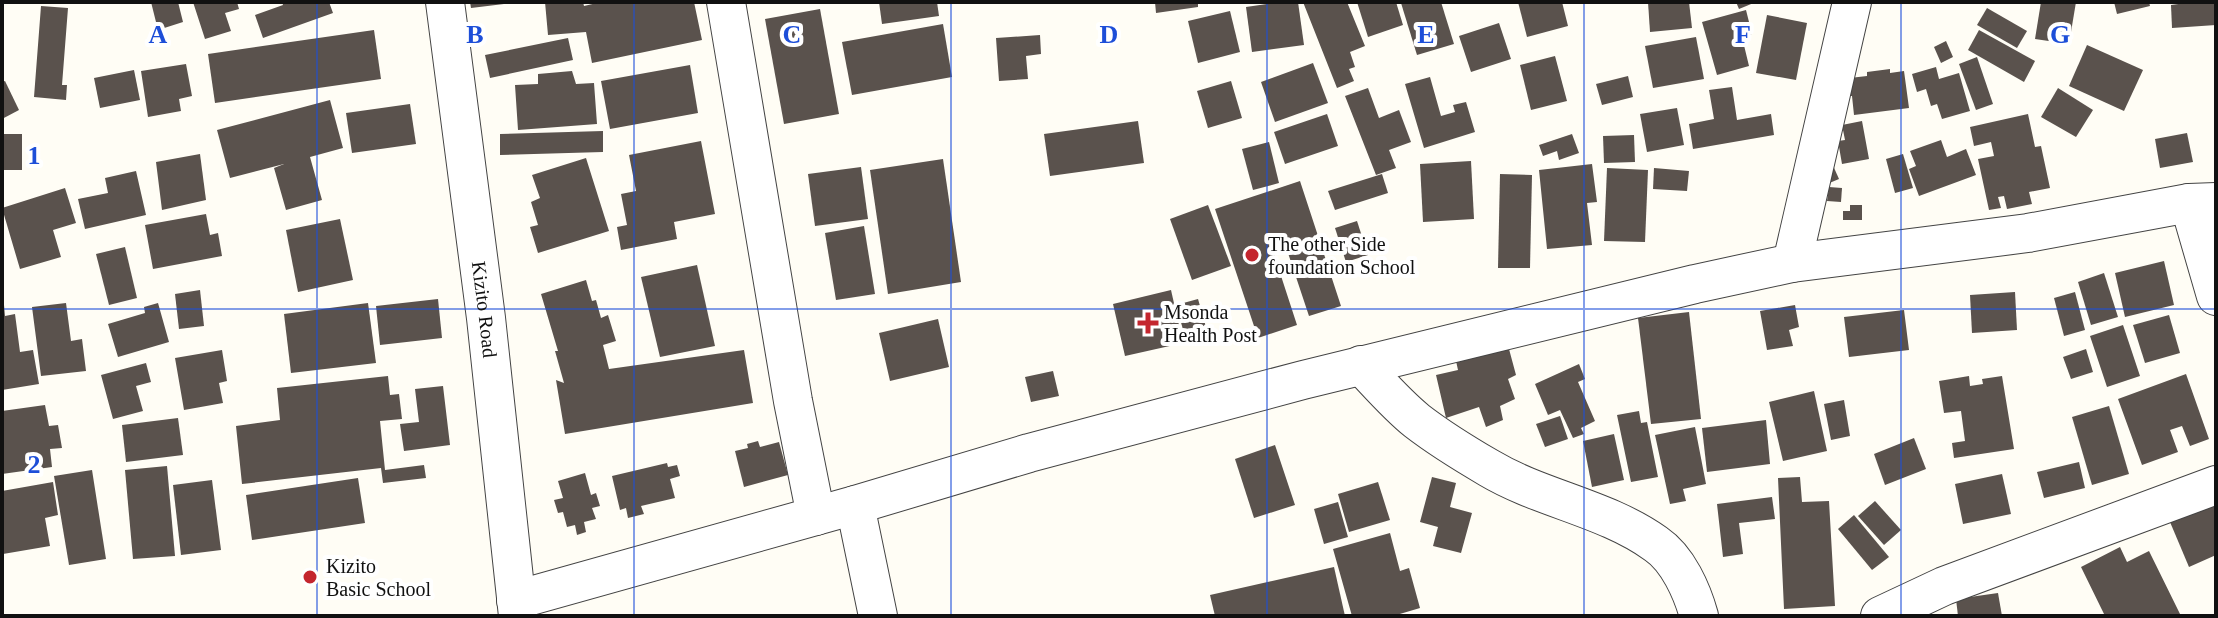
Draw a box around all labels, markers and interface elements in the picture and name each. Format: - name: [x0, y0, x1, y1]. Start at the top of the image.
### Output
- text: A: [149, 20, 168, 49]
- text: B: [466, 20, 484, 49]
- text: C: [783, 20, 801, 49]
- text: D: [1100, 20, 1118, 49]
- text: E: [1417, 20, 1435, 49]
- text: F: [1735, 20, 1751, 49]
- text: G: [2050, 20, 2070, 49]
- text: 1: [28, 141, 41, 170]
- place label: The other Side foundation School: [1268, 233, 1416, 278]
- marker: The other Side foundation School: [1243, 246, 1261, 264]
- street label: Kizito Road: [468, 260, 501, 359]
- place label: Msonda Health Post: [1164, 301, 1257, 346]
- marker: Msonda Health Post: [1139, 314, 1157, 332]
- text: 2: [28, 450, 41, 479]
- place label: Kizito Basic School: [326, 555, 431, 600]
- marker: Kizito Basic School: [301, 568, 319, 586]

